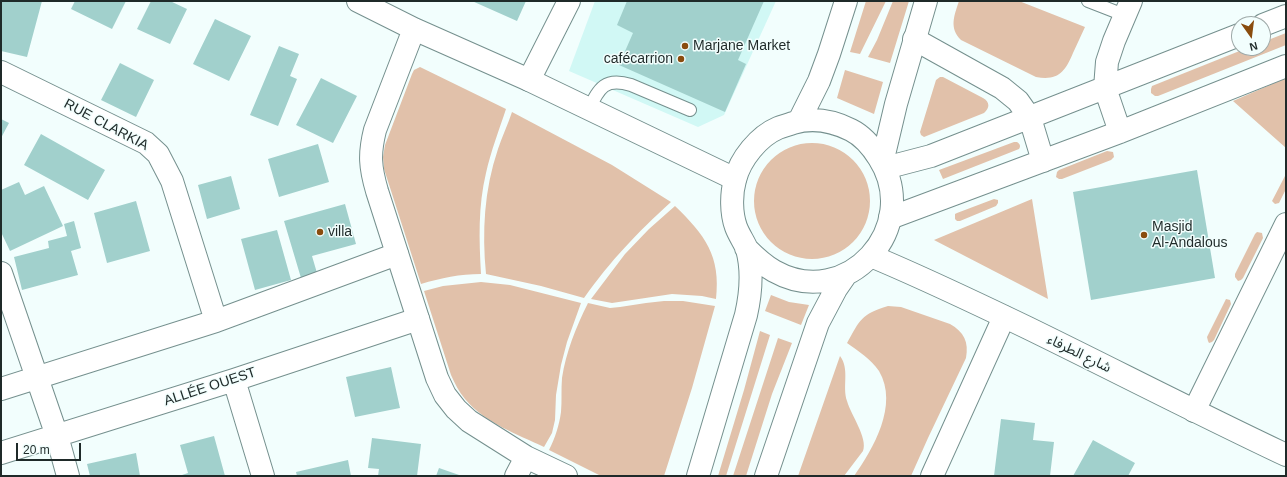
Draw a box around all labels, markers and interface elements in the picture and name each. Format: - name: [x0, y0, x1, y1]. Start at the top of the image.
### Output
- north arrow: [1231, 16, 1271, 56]
- place label: Marjane Market: [693, 38, 790, 54]
- text: N: [1248, 40, 1259, 53]
- marker: Marjane Market: [680, 41, 690, 51]
- place label: cafécarrion: [604, 51, 673, 67]
- marker: cafécarrion: [676, 54, 686, 64]
- street label: RUE CLARKIA: [61, 96, 151, 154]
- place label: Masjid Al-Andalous: [1152, 219, 1227, 252]
- place label: villa: [328, 224, 352, 240]
- marker: villa: [315, 227, 325, 237]
- marker: Masjid Al-Andalous: [1139, 230, 1149, 240]
- street label: شارع الطرفاء: [1044, 331, 1114, 377]
- street label: ALLÉE OUEST: [162, 364, 258, 410]
- scale bar: [18, 435, 83, 461]
- text: 20 m: [23, 443, 50, 457]

